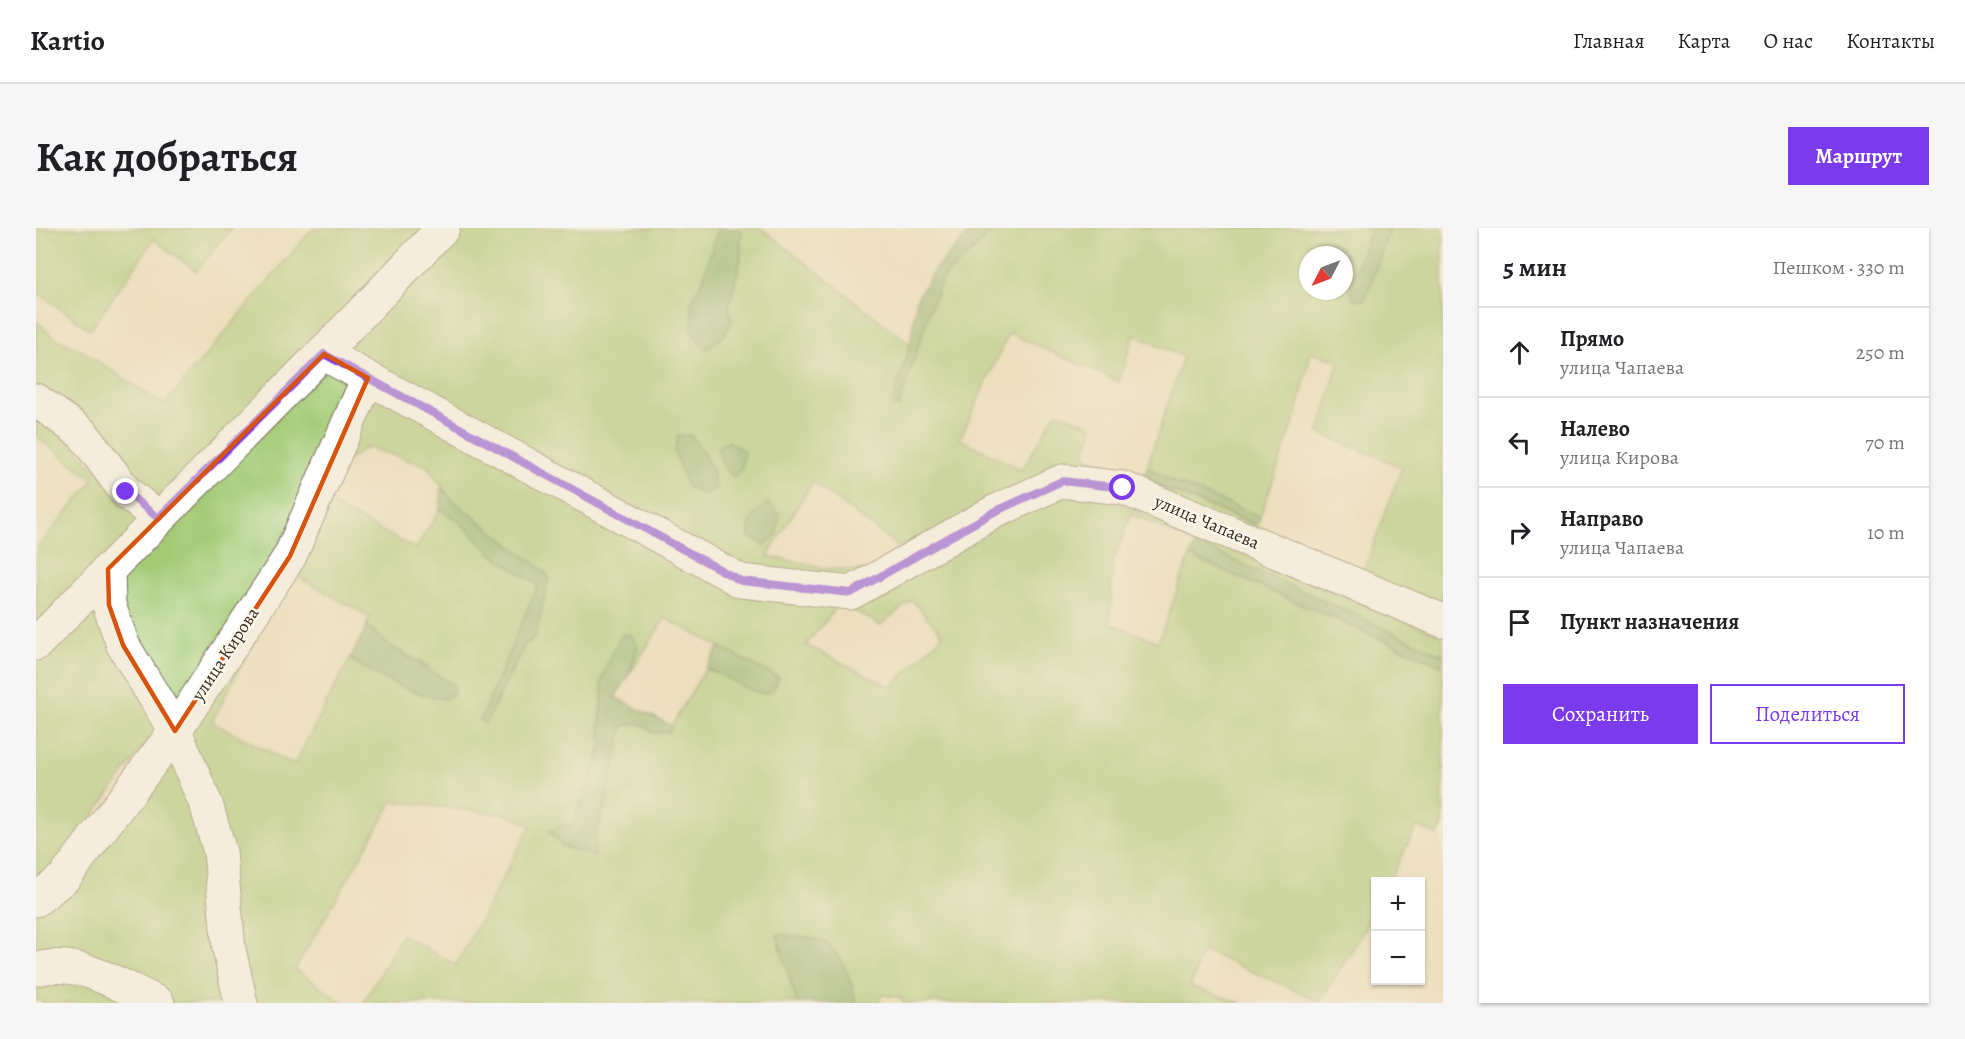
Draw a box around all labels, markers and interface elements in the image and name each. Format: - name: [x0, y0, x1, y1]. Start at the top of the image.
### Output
- text: Kartio: [30, 22, 105, 60]
- text: Главная: [1573, 27, 1645, 55]
- text: Карта: [1678, 27, 1730, 55]
- text: О нас: [1763, 27, 1813, 55]
- text: Контакты: [1846, 27, 1935, 55]
- button: Маршрут: [1788, 127, 1929, 185]
- text: Как добраться: [36, 128, 298, 185]
- north arrow: [1299, 246, 1353, 300]
- text: 5 мин: [1503, 250, 1567, 285]
- text: Пешком · 330 m: [1772, 254, 1905, 281]
- text: Прямо: [1560, 324, 1624, 354]
- icon: ahead: [1503, 336, 1536, 369]
- text: 250 m: [1856, 339, 1905, 366]
- text: улица Чапаева: [1560, 354, 1684, 381]
- text: Налево: [1560, 414, 1630, 444]
- icon: left: [1503, 426, 1536, 459]
- text: 70 m: [1865, 429, 1905, 456]
- text: улица Кирова: [1560, 444, 1679, 471]
- route start: [1109, 474, 1135, 500]
- route end: [112, 478, 138, 504]
- street label: улица Чапаева: [1150, 489, 1264, 555]
- text: Направо: [1560, 504, 1643, 534]
- icon: right: [1503, 516, 1536, 549]
- text: 10 m: [1867, 519, 1905, 546]
- text: улица Чапаева: [1560, 534, 1684, 561]
- street label: улица Кирова: [185, 602, 265, 706]
- icon: arrive: [1503, 606, 1536, 639]
- text: Пункт назначения: [1560, 607, 1739, 637]
- button: Сохранить: [1503, 684, 1698, 744]
- button: Поделиться: [1710, 684, 1905, 744]
- map controls: [1371, 877, 1425, 985]
- button: +: [1371, 877, 1425, 931]
- button: −: [1371, 931, 1425, 985]

